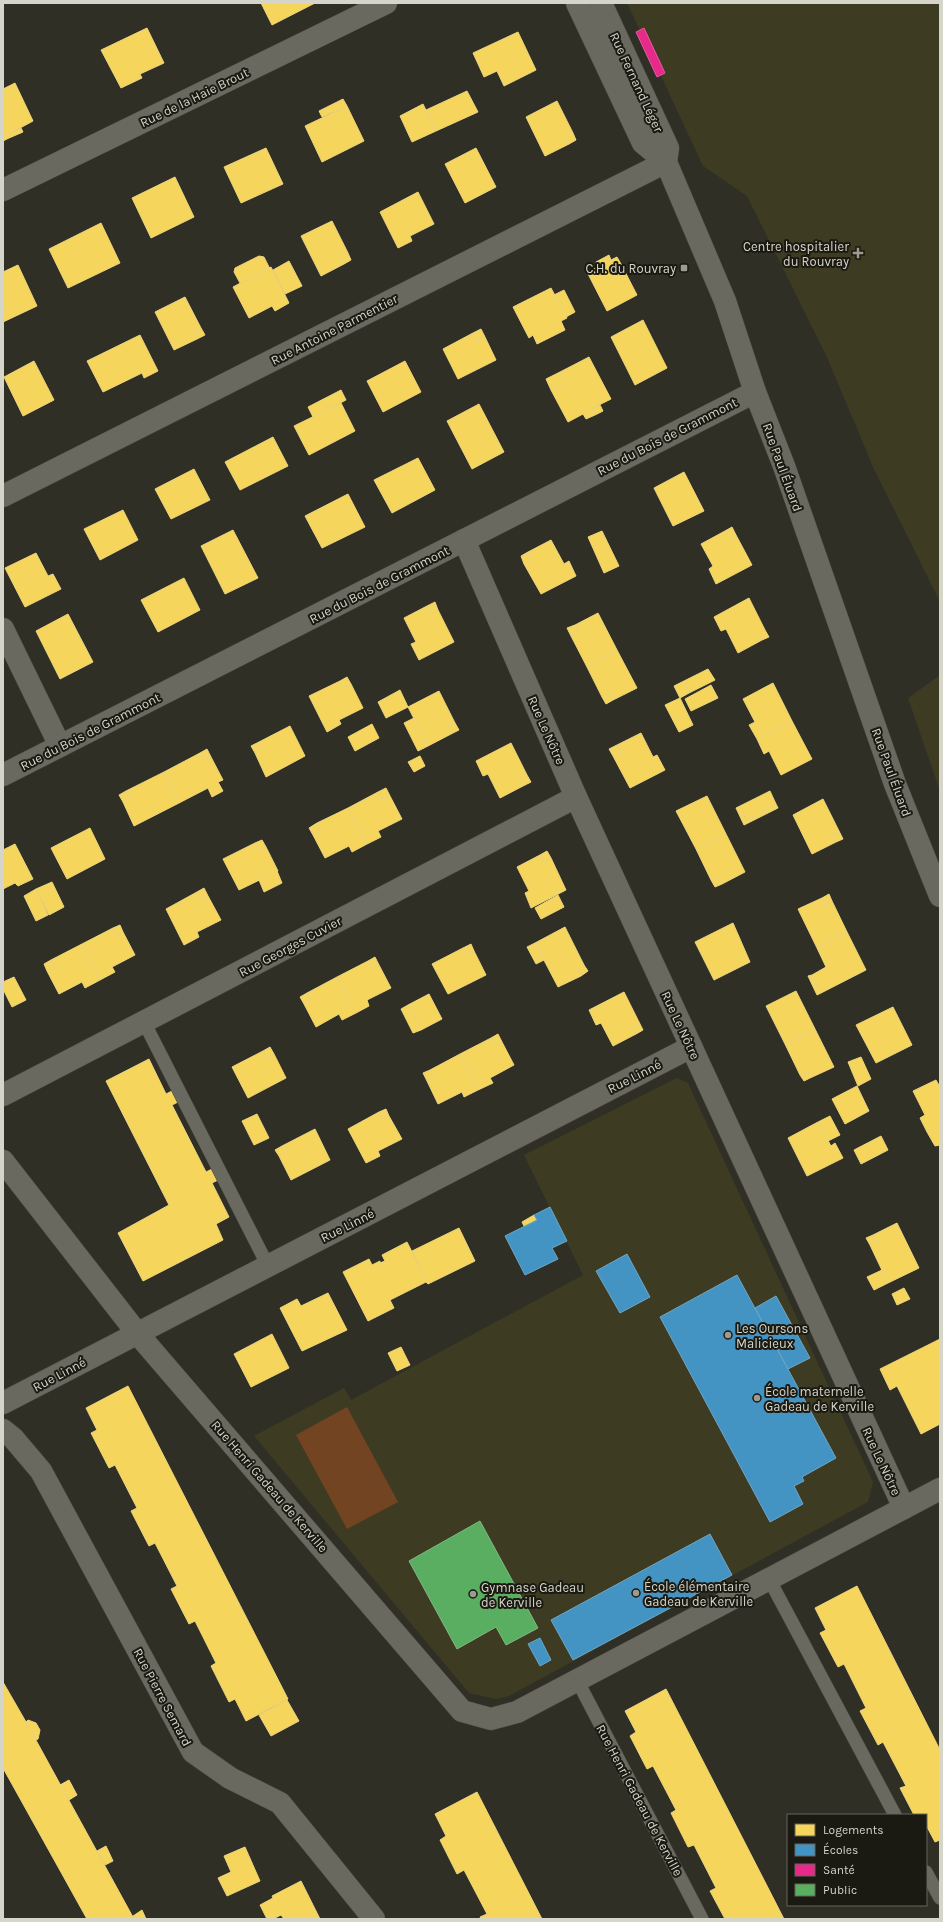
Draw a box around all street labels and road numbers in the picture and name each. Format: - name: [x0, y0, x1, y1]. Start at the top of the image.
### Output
- street label: Rue Fernand Léger: [607, 30, 666, 135]
- street label: Rue de la Haie Brout: [137, 65, 251, 130]
- street label: Rue Antoine Parmentier: [268, 291, 400, 368]
- street label: Rue du Bois de Grammont: [595, 395, 740, 478]
- street label: Rue Paul Éluard: [760, 420, 807, 513]
- street label: Rue du Bois de Grammont: [307, 543, 452, 626]
- street label: Rue du Bois de Grammont: [18, 690, 163, 773]
- street label: Rue Le Nôtre: [525, 693, 569, 767]
- street label: Rue Paul Éluard: [869, 725, 916, 818]
- street label: Rue Georges Cuvier: [236, 913, 344, 980]
- street label: Rue Le Nôtre: [658, 989, 703, 1062]
- street label: Rue Linné: [605, 1056, 664, 1096]
- street label: Rue Linné: [318, 1205, 377, 1245]
- street label: Rue Linné: [30, 1354, 89, 1395]
- street label: Rue Henri Gadeau de Kerville: [208, 1417, 331, 1555]
- street label: Rue Le Nôtre: [859, 1425, 904, 1498]
- street label: Rue Pierre Semard: [130, 1646, 195, 1749]
- street label: Rue Henri Gadeau de Kerville: [593, 1722, 686, 1879]

